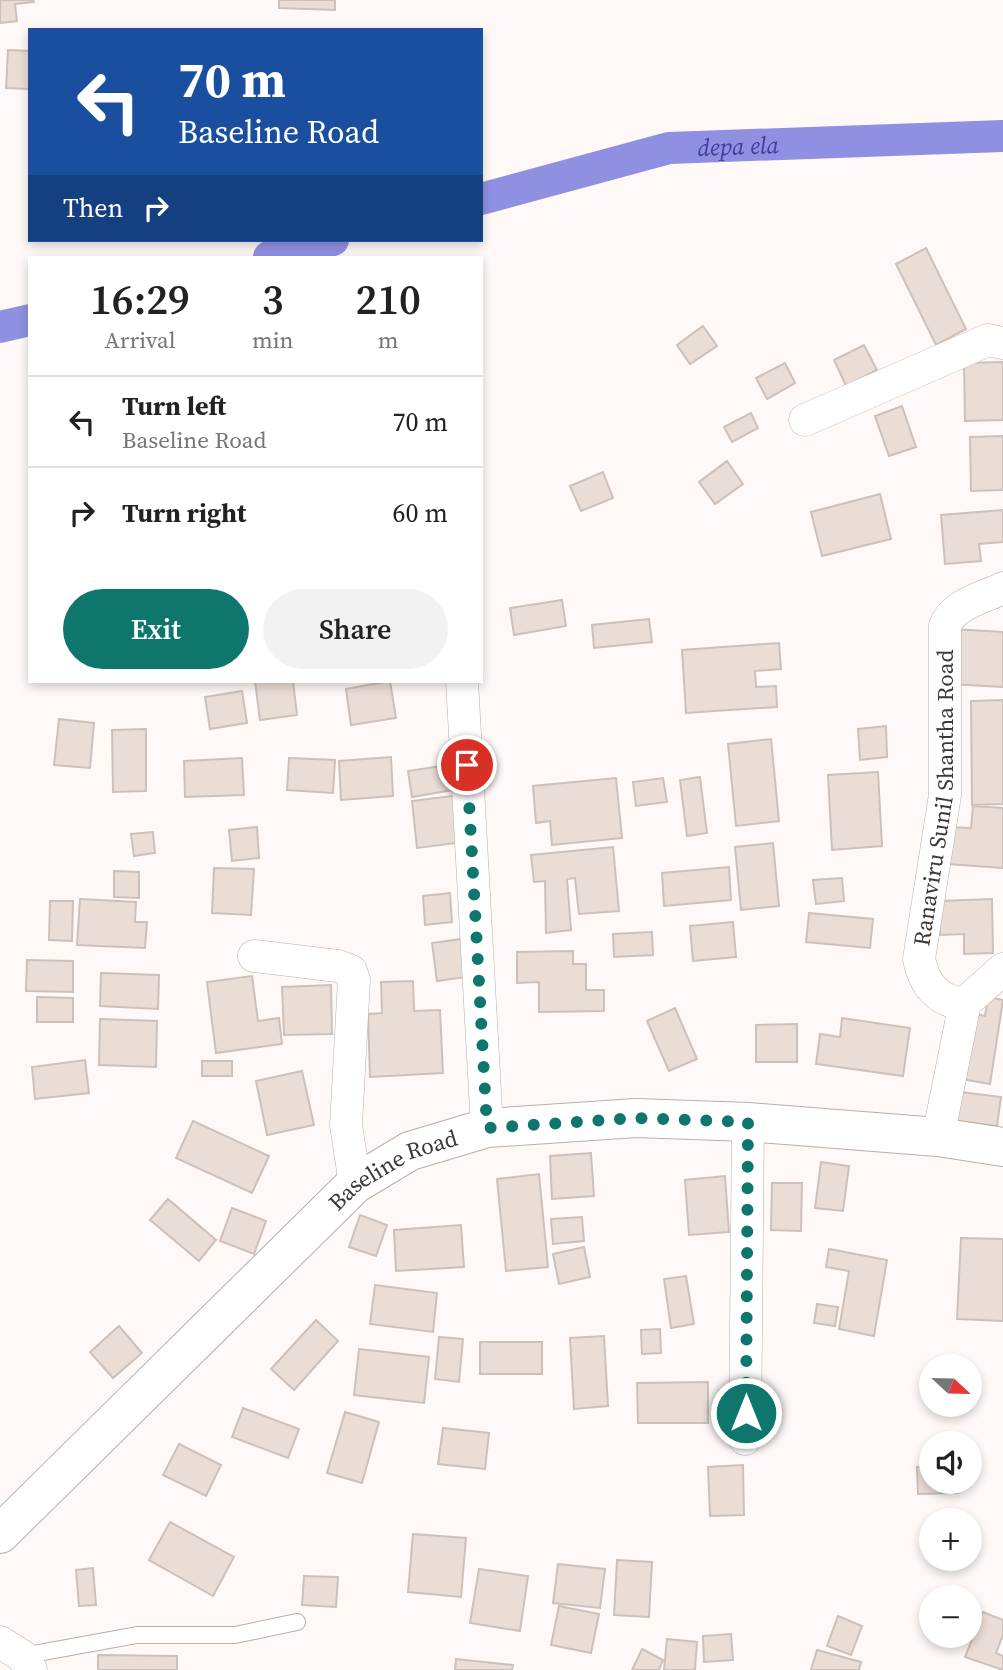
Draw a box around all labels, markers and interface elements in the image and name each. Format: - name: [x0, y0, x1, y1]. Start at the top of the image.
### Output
- text: 70 m: [178, 46, 286, 113]
- icon: left: [63, 56, 154, 147]
- text: Baseline Road: [178, 110, 379, 154]
- water label: depa ela: [697, 128, 780, 163]
- icon: right: [137, 189, 175, 227]
- text: Then: [63, 190, 123, 226]
- text: 16:29: [90, 270, 190, 328]
- text: 3: [262, 270, 284, 328]
- text: 210: [355, 270, 421, 328]
- text: Arrival: [104, 324, 176, 356]
- text: min: [252, 324, 293, 356]
- text: m: [378, 324, 399, 356]
- text: Turn left: [122, 388, 226, 424]
- icon: left: [63, 403, 101, 441]
- text: 70 m: [393, 404, 448, 440]
- text: Baseline Road: [122, 424, 267, 456]
- icon: right: [63, 494, 101, 532]
- text: Turn right: [122, 495, 246, 531]
- text: 60 m: [393, 495, 448, 531]
- button: Exit: [63, 589, 249, 669]
- button: Share: [263, 589, 448, 669]
- street label: Ranaviru Sunil Shantha Road: [905, 649, 961, 948]
- pin: [437, 735, 497, 795]
- icon: arrive: [448, 746, 486, 784]
- street label: Baseline Road: [321, 1122, 461, 1218]
- north arrow: [919, 1354, 982, 1418]
- map controls: [919, 1354, 982, 1648]
- position arrow: [709, 1376, 783, 1450]
- button: sound: [919, 1431, 982, 1494]
- button: +: [919, 1508, 982, 1571]
- button: −: [919, 1585, 982, 1648]

